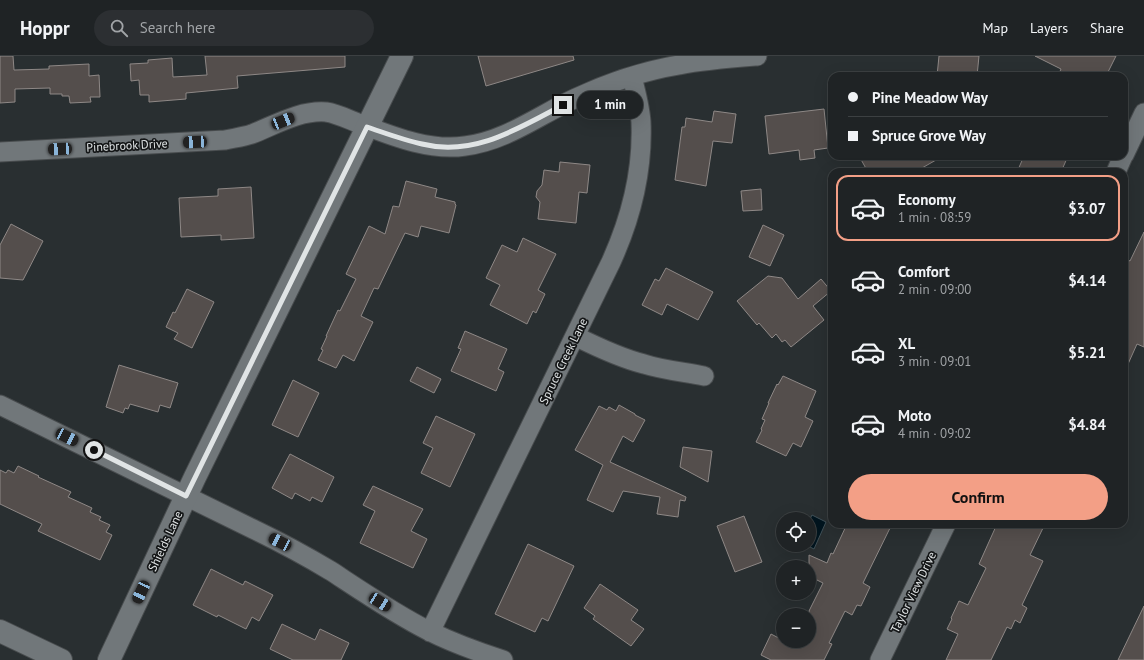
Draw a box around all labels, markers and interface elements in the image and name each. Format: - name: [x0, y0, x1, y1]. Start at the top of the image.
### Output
- search box: [94, 10, 374, 46]
- text: Hoppr: [20, 16, 70, 40]
- icon: search: [108, 17, 130, 39]
- text: Search here: [140, 18, 215, 37]
- text: Map: [982, 19, 1008, 37]
- text: Layers: [1030, 19, 1068, 37]
- text: Share: [1090, 19, 1124, 37]
- text: Pine Meadow Way: [872, 88, 988, 107]
- callout: 1 min: [577, 91, 643, 119]
- route end: [554, 96, 572, 114]
- text: 1 min: [594, 96, 626, 113]
- car: [270, 111, 296, 131]
- text: Spruce Grove Way: [872, 126, 986, 145]
- street label: Pinebrook Drive: [86, 135, 168, 155]
- car: [183, 135, 207, 149]
- car: [48, 142, 72, 156]
- icon: car: [850, 190, 886, 226]
- text: Economy: [898, 190, 956, 209]
- text: $3.07: [1068, 199, 1106, 218]
- text: 1 min · 08:59: [898, 209, 971, 226]
- icon: car: [850, 262, 886, 298]
- text: Comfort: [898, 262, 950, 281]
- text: $4.14: [1068, 271, 1106, 290]
- text: 2 min · 09:00: [898, 281, 971, 298]
- street label: Spruce Creek Lane: [536, 316, 590, 406]
- icon: car: [850, 334, 886, 370]
- text: XL: [898, 334, 915, 353]
- text: $5.21: [1068, 343, 1106, 362]
- text: 3 min · 09:01: [898, 353, 971, 370]
- icon: car: [850, 406, 886, 442]
- text: Moto: [898, 406, 931, 425]
- text: $4.84: [1068, 415, 1106, 434]
- text: 4 min · 09:02: [898, 425, 971, 442]
- car: [54, 426, 80, 448]
- route start: [85, 441, 103, 459]
- button: Confirm: [848, 474, 1108, 520]
- street label: Shields Lane: [144, 508, 186, 574]
- map controls: [776, 512, 816, 648]
- button: locate: [776, 512, 816, 552]
- car: [267, 531, 293, 553]
- street label: Taylor View Drive: [887, 549, 939, 635]
- button: +: [776, 560, 816, 600]
- car: [130, 579, 152, 605]
- car: [367, 591, 393, 613]
- button: −: [776, 608, 816, 648]

